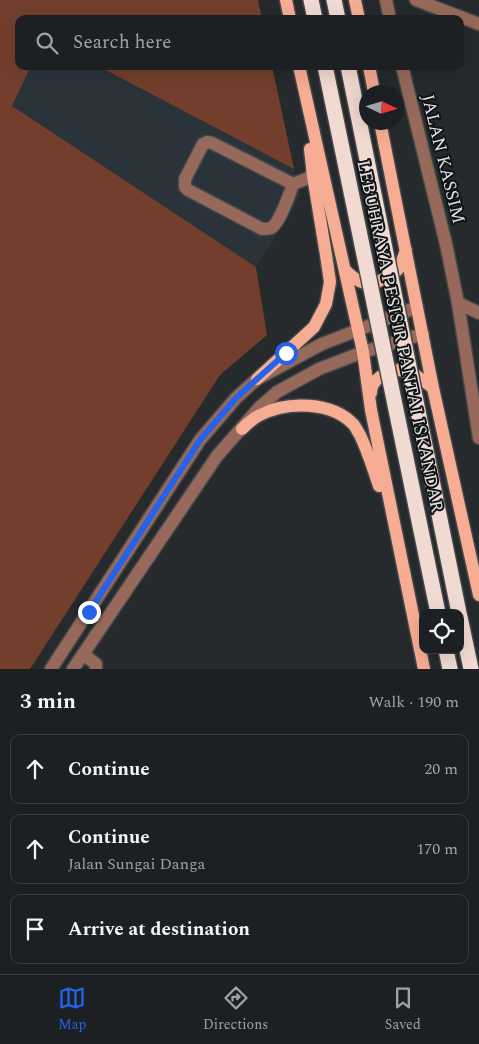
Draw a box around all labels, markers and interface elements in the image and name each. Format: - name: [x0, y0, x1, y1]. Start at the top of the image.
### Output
- search box: [15, 15, 464, 70]
- text: Search here: [73, 28, 172, 57]
- icon: search: [33, 29, 61, 57]
- north arrow: [359, 85, 404, 130]
- street label: JALAN KASSIM: [414, 91, 472, 227]
- street label: LEBUHRAYA PESISIR PANTAI ISKANDAR: [349, 157, 451, 515]
- route start: [275, 342, 298, 365]
- route end: [78, 601, 101, 624]
- map controls: [419, 609, 464, 654]
- button: locate: [419, 609, 464, 654]
- text: 3 min: [20, 686, 76, 718]
- text: Walk · 190 m: [368, 690, 459, 714]
- icon: ahead: [21, 755, 49, 783]
- text: Continue: [68, 755, 150, 784]
- text: 20 m: [424, 757, 458, 781]
- text: Continue: [68, 823, 150, 852]
- icon: ahead: [21, 835, 49, 863]
- text: 170 m: [416, 837, 458, 861]
- text: Jalan Sungai Danga: [68, 852, 205, 876]
- icon: arrive: [21, 915, 49, 943]
- text: Arrive at destination: [68, 915, 250, 944]
- tab: Map: [58, 984, 86, 1035]
- tab: Directions: [203, 984, 268, 1035]
- tab: Saved: [385, 984, 421, 1035]

